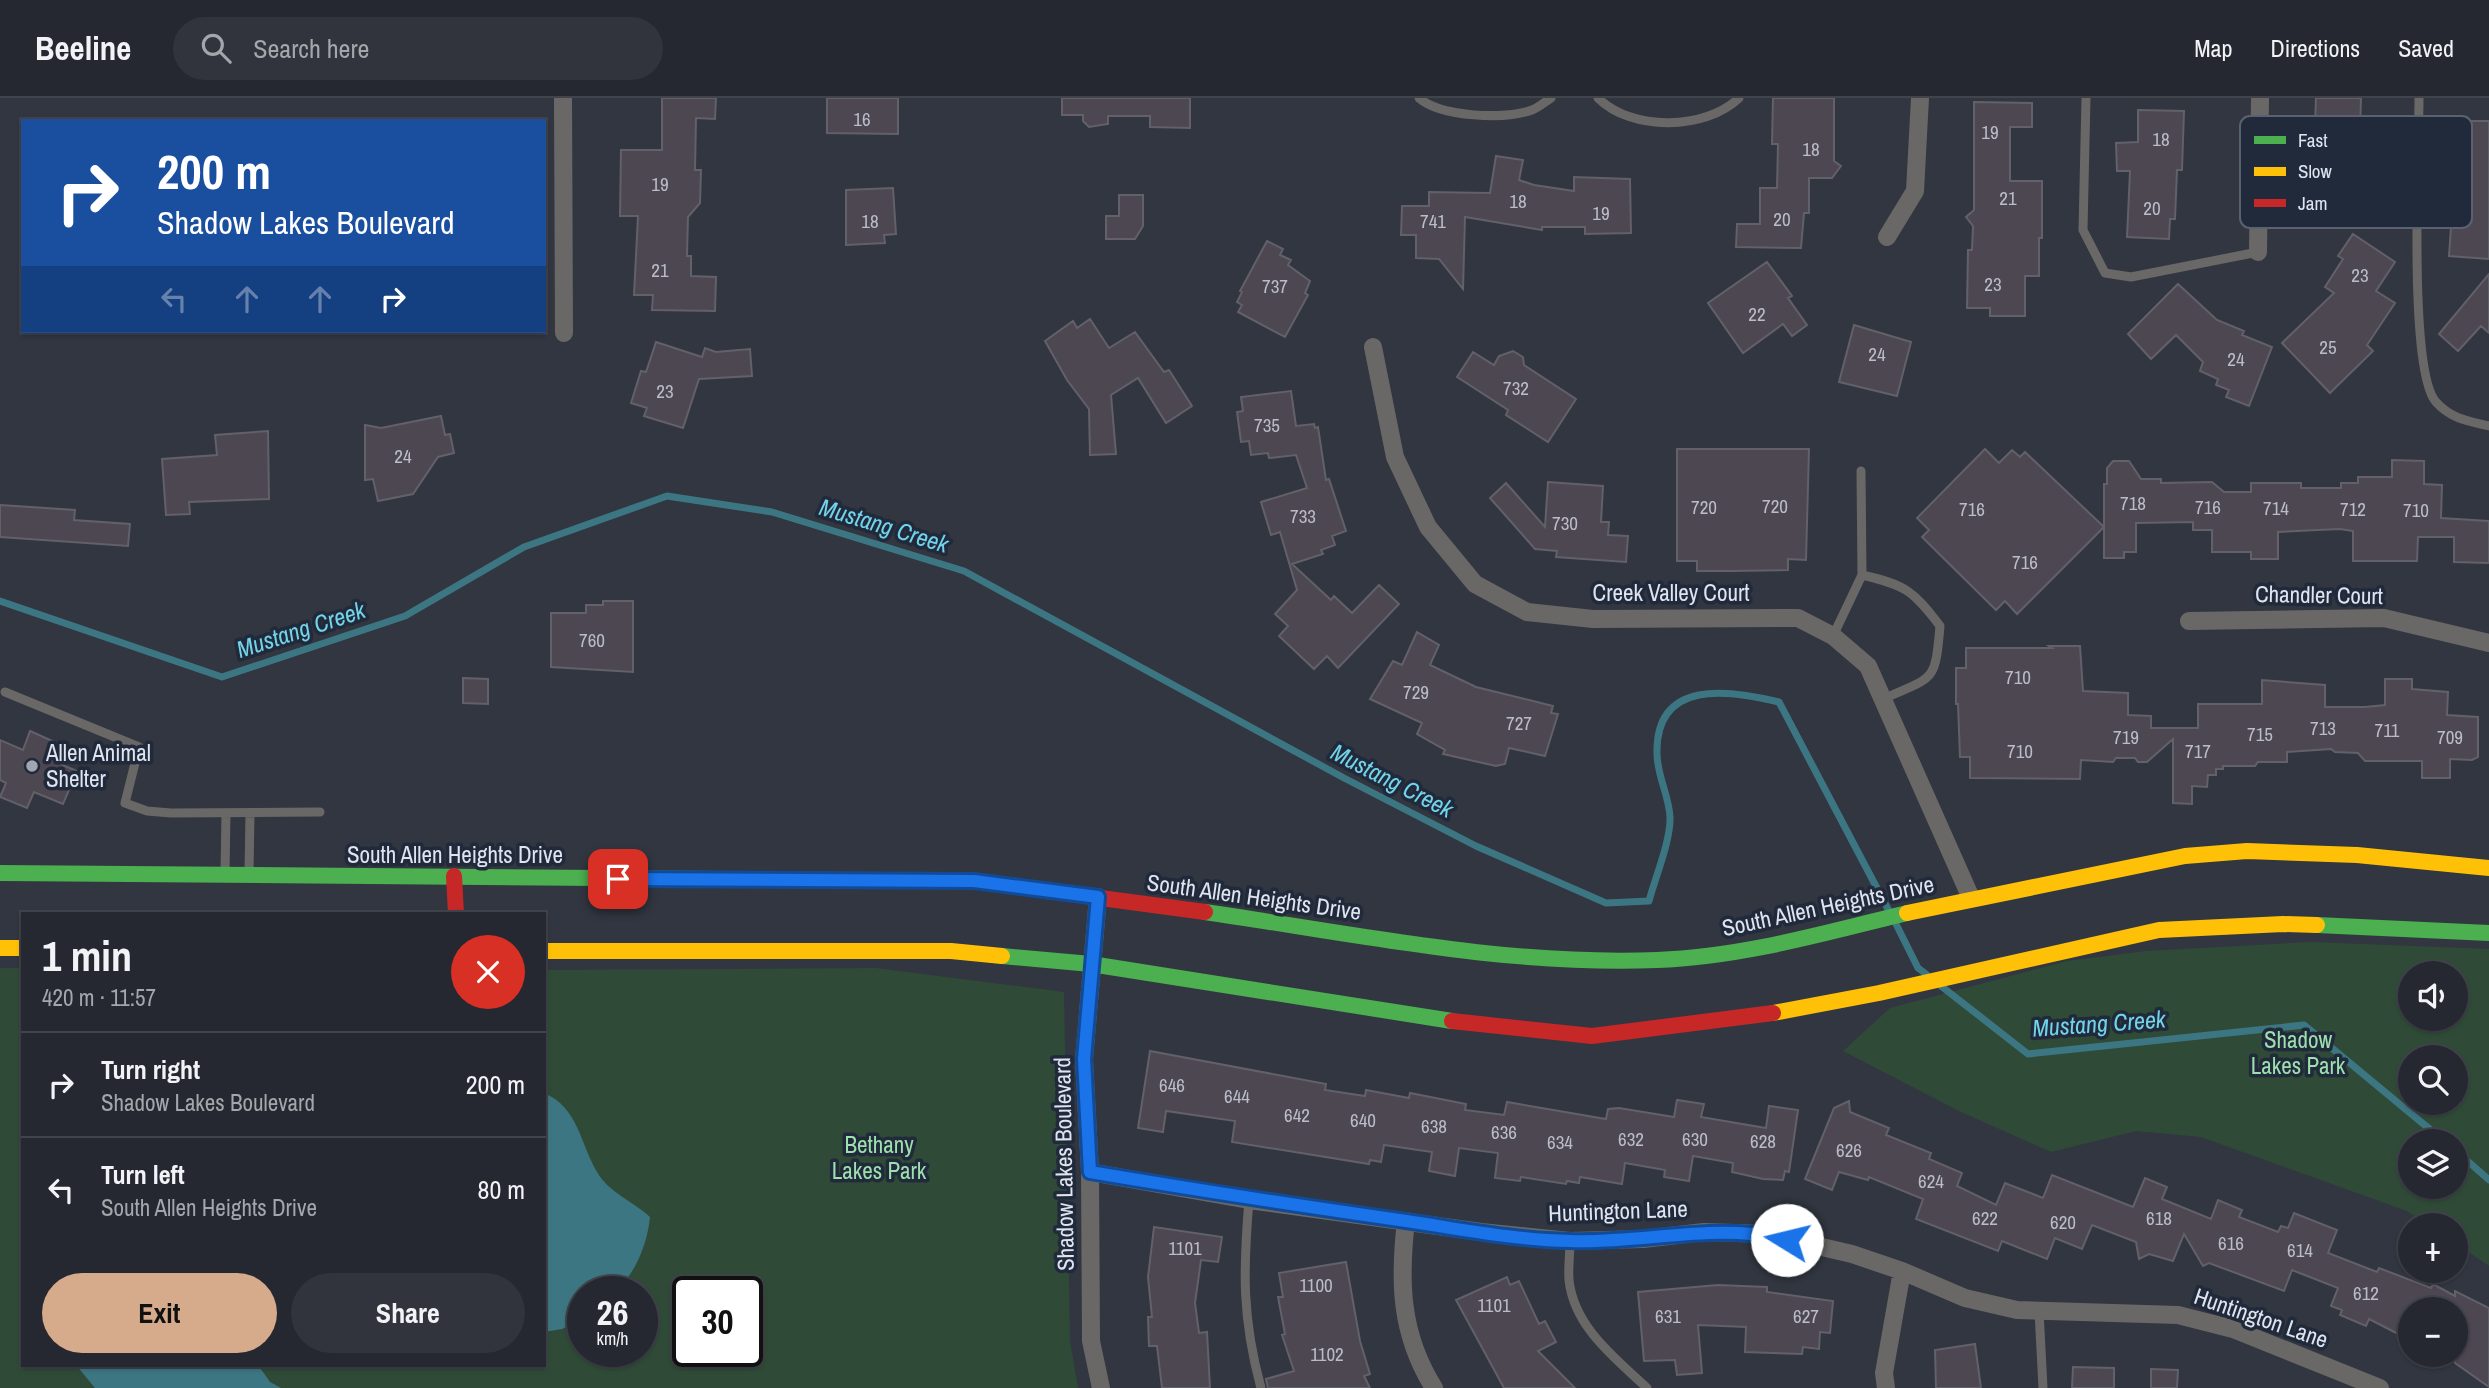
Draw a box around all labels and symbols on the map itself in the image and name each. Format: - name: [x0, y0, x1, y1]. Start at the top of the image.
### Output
- house number: 16: [853, 106, 871, 132]
- legend: [2240, 116, 2472, 228]
- house number: 19: [1981, 119, 1999, 145]
- house number: 18: [2152, 126, 2170, 152]
- text: Fast: [2298, 127, 2328, 153]
- house number: 18: [1802, 136, 1820, 162]
- text: Slow: [2298, 158, 2333, 184]
- house number: 19: [651, 171, 669, 197]
- house number: 21: [1999, 185, 2017, 211]
- house number: 18: [1509, 188, 1527, 214]
- text: Jam: [2298, 190, 2327, 216]
- house number: 20: [2143, 195, 2161, 221]
- house number: 19: [1592, 200, 1610, 226]
- house number: 20: [1773, 206, 1791, 232]
- house number: 18: [861, 208, 879, 234]
- house number: 741: [1420, 208, 1446, 234]
- house number: 21: [651, 257, 669, 283]
- house number: 23: [2351, 262, 2369, 288]
- house number: 23: [1984, 271, 2002, 297]
- house number: 737: [1262, 273, 1288, 299]
- house number: 22: [1748, 301, 1766, 327]
- house number: 25: [2319, 334, 2337, 360]
- house number: 24: [1868, 341, 1886, 367]
- house number: 24: [2227, 346, 2245, 372]
- house number: 732: [1503, 375, 1529, 401]
- house number: 23: [656, 378, 674, 404]
- house number: 735: [1254, 412, 1280, 438]
- house number: 24: [394, 443, 412, 469]
- water label: Mustang Creek: [816, 490, 954, 560]
- house number: 718: [2120, 490, 2146, 516]
- house number: 720: [1762, 493, 1788, 519]
- house number: 720: [1691, 494, 1717, 520]
- house number: 716: [2195, 494, 2221, 520]
- house number: 714: [2263, 495, 2289, 521]
- house number: 716: [1959, 496, 1985, 522]
- house number: 712: [2340, 496, 2366, 522]
- house number: 710: [2403, 497, 2429, 523]
- house number: 733: [1290, 503, 1316, 529]
- house number: 730: [1552, 510, 1578, 536]
- house number: 716: [2012, 549, 2038, 575]
- street label: Creek Valley Court: [1593, 577, 1749, 608]
- street label: Chandler Court: [2255, 578, 2383, 611]
- water label: Mustang Creek: [232, 593, 370, 665]
- house number: 760: [579, 627, 605, 653]
- house number: 710: [2005, 664, 2031, 690]
- house number: 729: [1403, 679, 1429, 705]
- house number: 727: [1506, 710, 1532, 736]
- house number: 713: [2310, 715, 2336, 741]
- house number: 711: [2375, 717, 2400, 743]
- house number: 715: [2247, 721, 2273, 747]
- house number: 719: [2113, 724, 2139, 750]
- house number: 709: [2437, 724, 2463, 750]
- water label: Mustang Creek: [1326, 736, 1460, 825]
- place label: Allen Animal Shelter: [45, 737, 151, 794]
- house number: 710: [2007, 738, 2033, 764]
- house number: 717: [2185, 738, 2211, 764]
- marker: Allen Animal Shelter: [24, 758, 40, 774]
- street label: South Allen Heights Drive: [347, 839, 563, 870]
- pin: [588, 849, 648, 909]
- street label: South Allen Heights Drive: [1145, 866, 1363, 927]
- street label: South Allen Heights Drive: [1719, 868, 1937, 943]
- water label: Mustang Creek: [2031, 1002, 2168, 1044]
- park label: Shadow Lakes Park: [2251, 1024, 2346, 1081]
- street label: Shadow Lakes Boulevard: [1046, 1057, 1081, 1271]
- house number: 646: [1159, 1072, 1185, 1098]
- house number: 644: [1224, 1083, 1250, 1109]
- house number: 642: [1284, 1102, 1310, 1128]
- house number: 640: [1350, 1107, 1376, 1133]
- house number: 638: [1421, 1113, 1447, 1139]
- house number: 636: [1491, 1119, 1517, 1145]
- house number: 632: [1618, 1126, 1644, 1152]
- house number: 630: [1682, 1126, 1708, 1152]
- house number: 628: [1750, 1128, 1776, 1154]
- park label: Bethany Lakes Park: [832, 1129, 927, 1186]
- house number: 634: [1547, 1129, 1573, 1155]
- house number: 626: [1836, 1137, 1862, 1163]
- house number: 624: [1918, 1168, 1944, 1194]
- street label: Huntington Lane: [1548, 1193, 1688, 1228]
- position arrow: [1750, 1203, 1824, 1277]
- house number: 622: [1972, 1205, 1998, 1231]
- house number: 618: [2146, 1205, 2172, 1231]
- house number: 620: [2050, 1209, 2076, 1235]
- house number: 616: [2218, 1230, 2244, 1256]
- house number: 1101: [1168, 1235, 1202, 1261]
- house number: 614: [2287, 1237, 2313, 1263]
- house number: 1100: [1299, 1272, 1333, 1298]
- speed limit sign: 30: [672, 1276, 763, 1367]
- street label: Huntington Lane: [2190, 1280, 2332, 1355]
- house number: 612: [2353, 1280, 2379, 1306]
- house number: 1101: [1477, 1292, 1511, 1318]
- house number: 631: [1655, 1303, 1681, 1329]
- house number: 627: [1793, 1303, 1819, 1329]
- house number: 1102: [1310, 1341, 1344, 1367]

